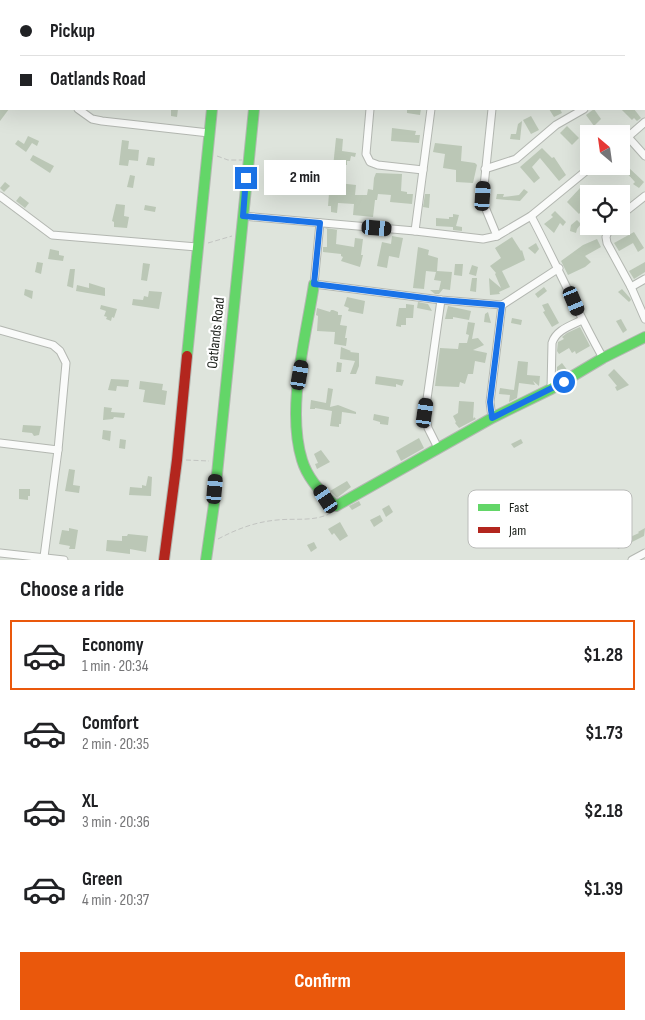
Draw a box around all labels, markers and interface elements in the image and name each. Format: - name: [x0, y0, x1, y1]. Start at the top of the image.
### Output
- text: Pickup: [50, 20, 95, 43]
- text: Oatlands Road: [50, 68, 146, 91]
- north arrow: [580, 125, 630, 175]
- map controls: [580, 125, 630, 235]
- callout: 2 min: [264, 160, 346, 196]
- route end: [235, 167, 257, 189]
- text: 2 min: [290, 168, 320, 187]
- car: [474, 181, 491, 211]
- button: locate: [580, 185, 630, 235]
- car: [361, 219, 392, 237]
- car: [561, 284, 586, 318]
- street label: Oatlands Road: [203, 296, 229, 370]
- car: [290, 359, 309, 391]
- route start: [553, 371, 575, 393]
- car: [415, 397, 434, 429]
- car: [206, 473, 223, 505]
- car: [311, 482, 340, 516]
- legend: [468, 490, 632, 548]
- text: Fast: [509, 499, 529, 516]
- text: Jam: [508, 522, 526, 539]
- text: Choose a ride: [20, 576, 124, 603]
- icon: car: [22, 633, 67, 678]
- text: Economy: [82, 634, 144, 657]
- text: $1.28: [583, 644, 623, 667]
- text: 1 min · 20:34: [82, 657, 149, 676]
- icon: car: [22, 711, 67, 756]
- text: Comfort: [82, 712, 139, 735]
- text: $1.73: [585, 722, 623, 745]
- text: 2 min · 20:35: [82, 735, 149, 754]
- icon: car: [22, 789, 67, 834]
- text: XL: [82, 790, 98, 813]
- text: $2.18: [584, 800, 623, 823]
- text: 3 min · 20:36: [82, 813, 150, 832]
- icon: car: [22, 867, 67, 912]
- text: Green: [82, 868, 122, 891]
- text: $1.39: [584, 878, 623, 901]
- text: 4 min · 20:37: [82, 891, 149, 910]
- button: Confirm: [20, 952, 625, 1010]

